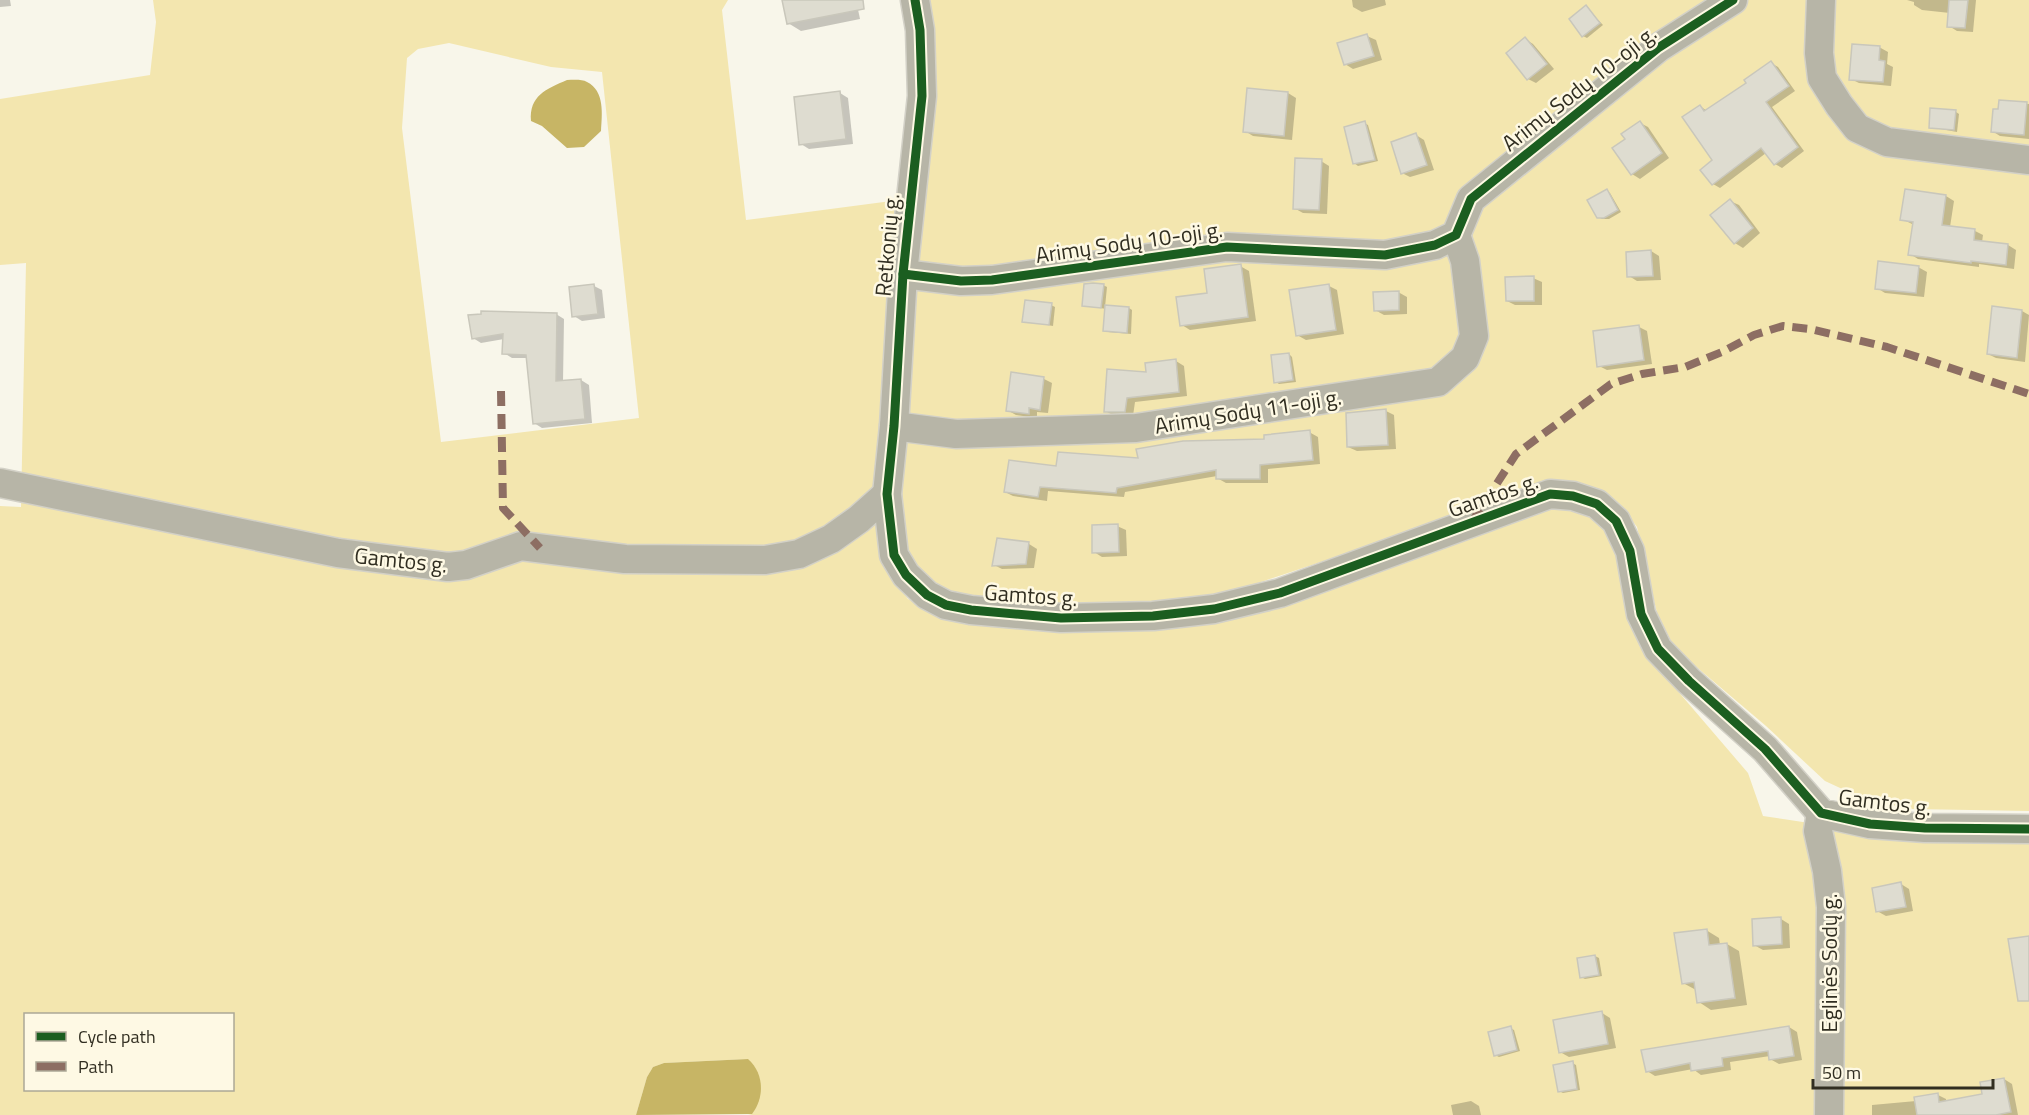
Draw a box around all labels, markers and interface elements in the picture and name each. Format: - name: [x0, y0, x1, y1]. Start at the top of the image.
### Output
- street label: Arimų Sodų 10-oji g.: [1494, 17, 1664, 159]
- street label: Retkonių g.: [866, 192, 908, 298]
- street label: Arimų Sodų 10-oji g.: [1033, 212, 1225, 272]
- street label: Arimų Sodų 11-oji g.: [1152, 379, 1344, 443]
- street label: Gamtos g.: [1443, 464, 1543, 526]
- street label: Gamtos g.: [353, 538, 449, 582]
- street label: Gamtos g.: [983, 575, 1079, 615]
- street label: Gamtos g.: [1837, 779, 1933, 825]
- street label: Eglinės Sodų g.: [1812, 894, 1846, 1032]
- legend: [24, 1013, 234, 1091]
- text: Cycle path: [78, 1023, 156, 1050]
- scale bar: [1813, 1052, 1993, 1090]
- text: Path: [78, 1053, 114, 1080]
- text: 50 m: [1822, 1059, 1861, 1086]

